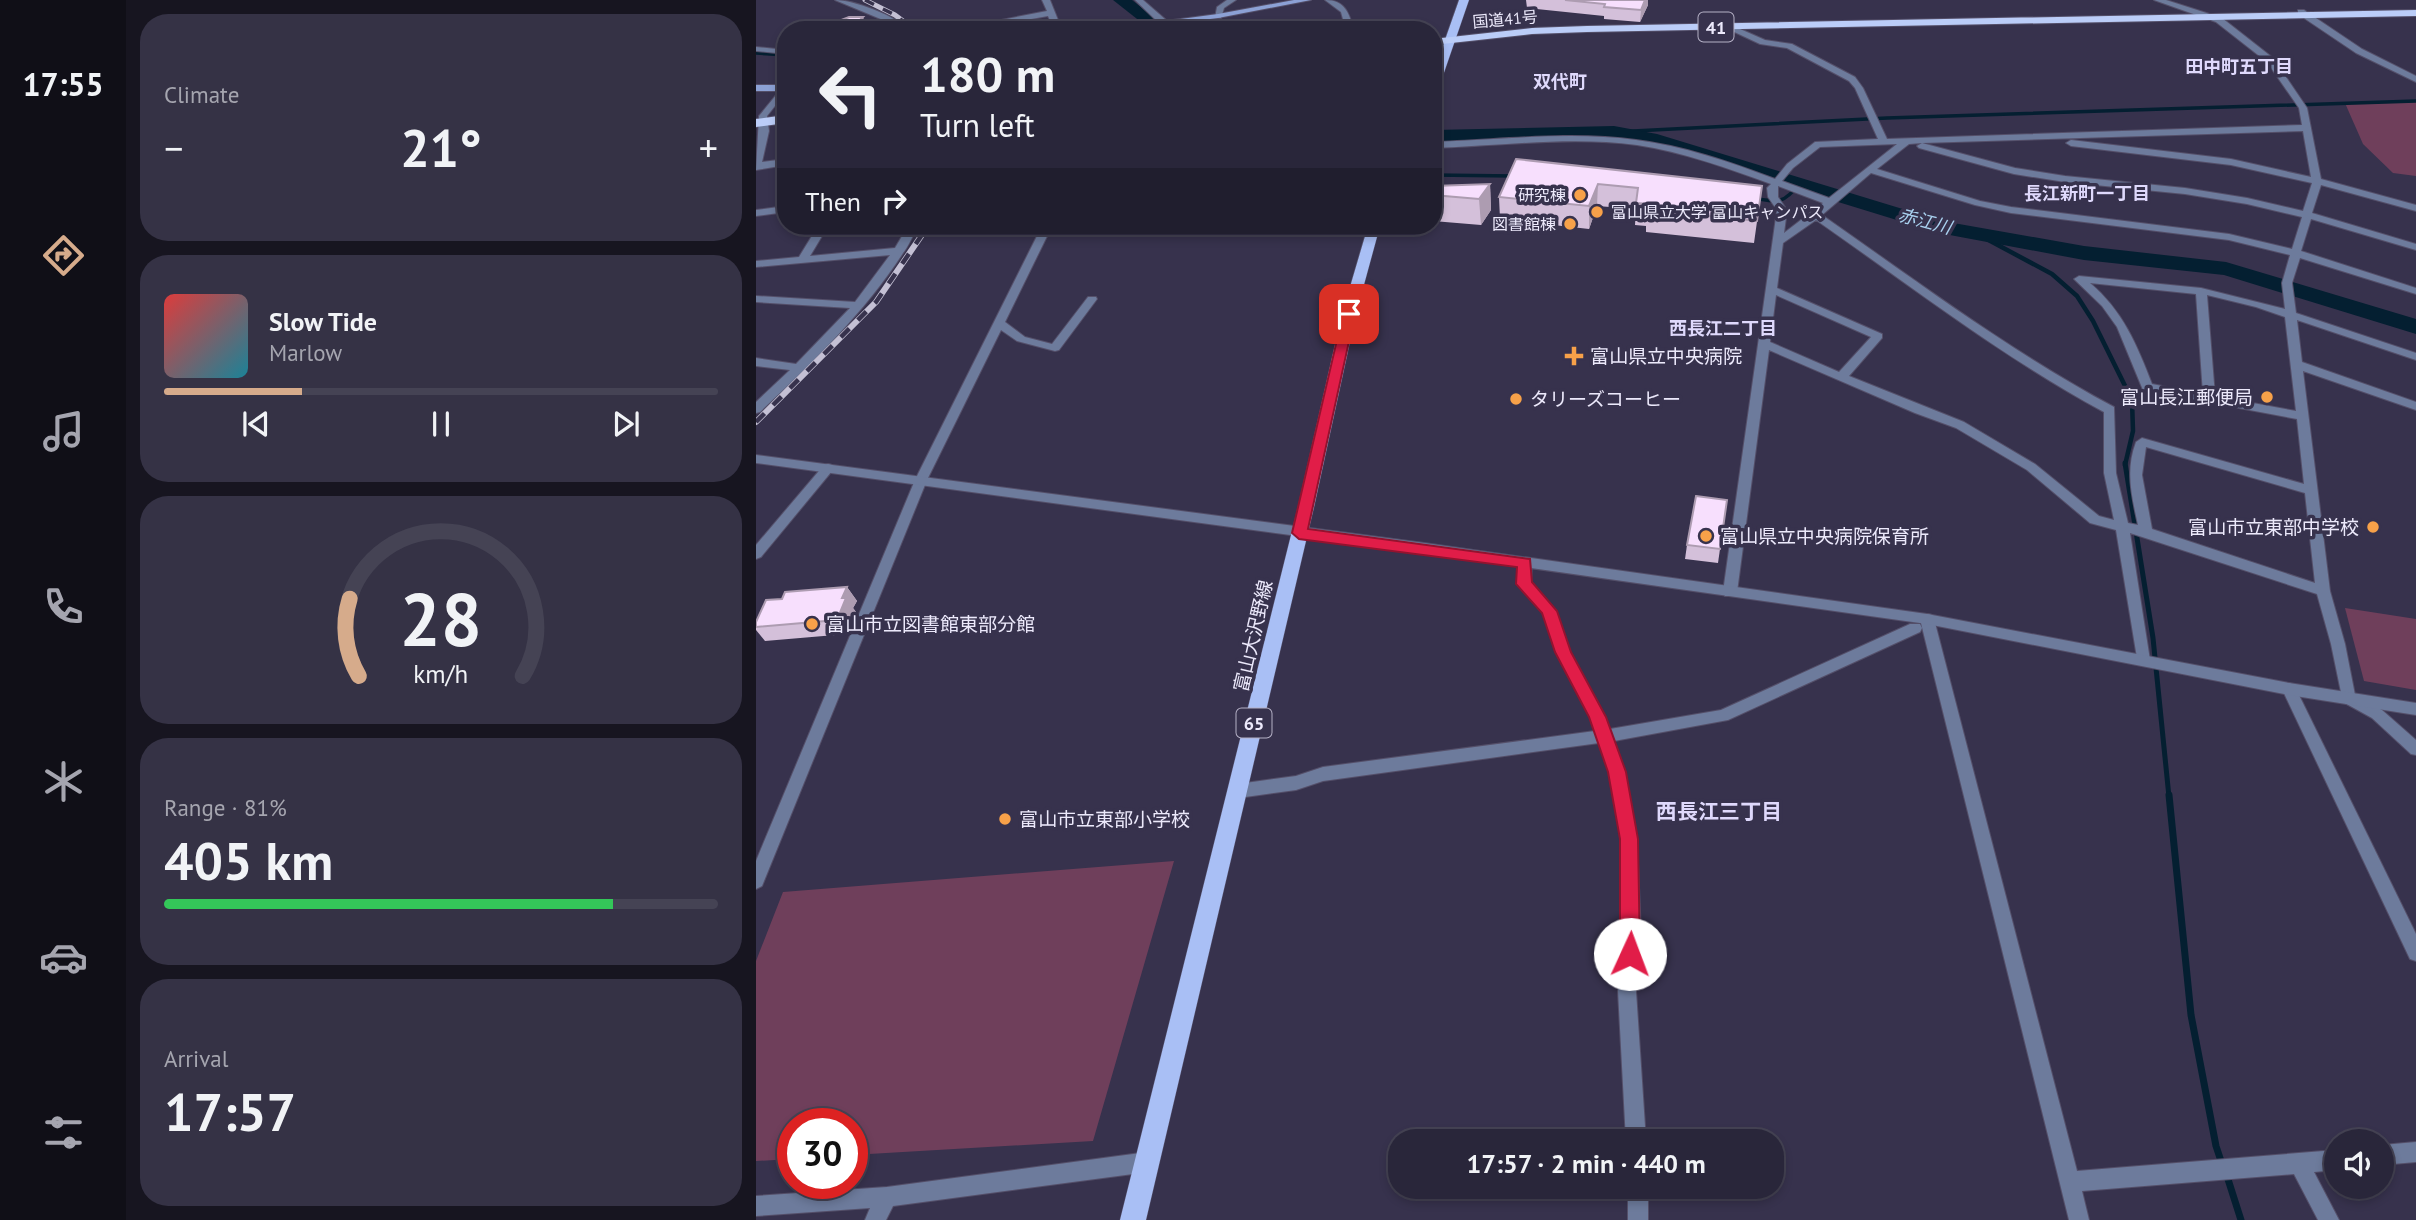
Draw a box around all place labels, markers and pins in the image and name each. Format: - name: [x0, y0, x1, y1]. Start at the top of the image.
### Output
- place label: 研究棟: [1518, 185, 1566, 205]
- marker: 研究棟: [1572, 187, 1588, 203]
- place label: 富山県立大学 富山キャンパス: [1611, 202, 1823, 222]
- marker: 富山県立大学 富山キャンパス: [1589, 204, 1605, 220]
- place label: 図書館棟: [1492, 214, 1556, 234]
- marker: 図書館棟: [1562, 216, 1578, 232]
- pin: [1319, 284, 1379, 344]
- place label: 富山県立中央病院: [1590, 344, 1742, 368]
- marker: 富山県立中央病院: [1564, 346, 1584, 366]
- place label: 富山長江郵便局: [2120, 385, 2253, 409]
- place label: タリーズコーヒー: [1530, 387, 1681, 411]
- marker: 富山長江郵便局: [2259, 389, 2275, 405]
- marker: タリーズコーヒー: [1508, 391, 1524, 407]
- place label: 富山市立東部中学校: [2188, 515, 2359, 539]
- marker: 富山市立東部中学校: [2365, 519, 2381, 535]
- place label: 富山県立中央病院保育所: [1720, 524, 1929, 548]
- marker: 富山県立中央病院保育所: [1698, 528, 1714, 544]
- place label: 富山市立図書館東部分館: [826, 612, 1035, 636]
- marker: 富山市立図書館東部分館: [804, 616, 820, 632]
- place label: 富山市立東部小学校: [1019, 807, 1190, 831]
- marker: 富山市立東部小学校: [997, 811, 1013, 827]

